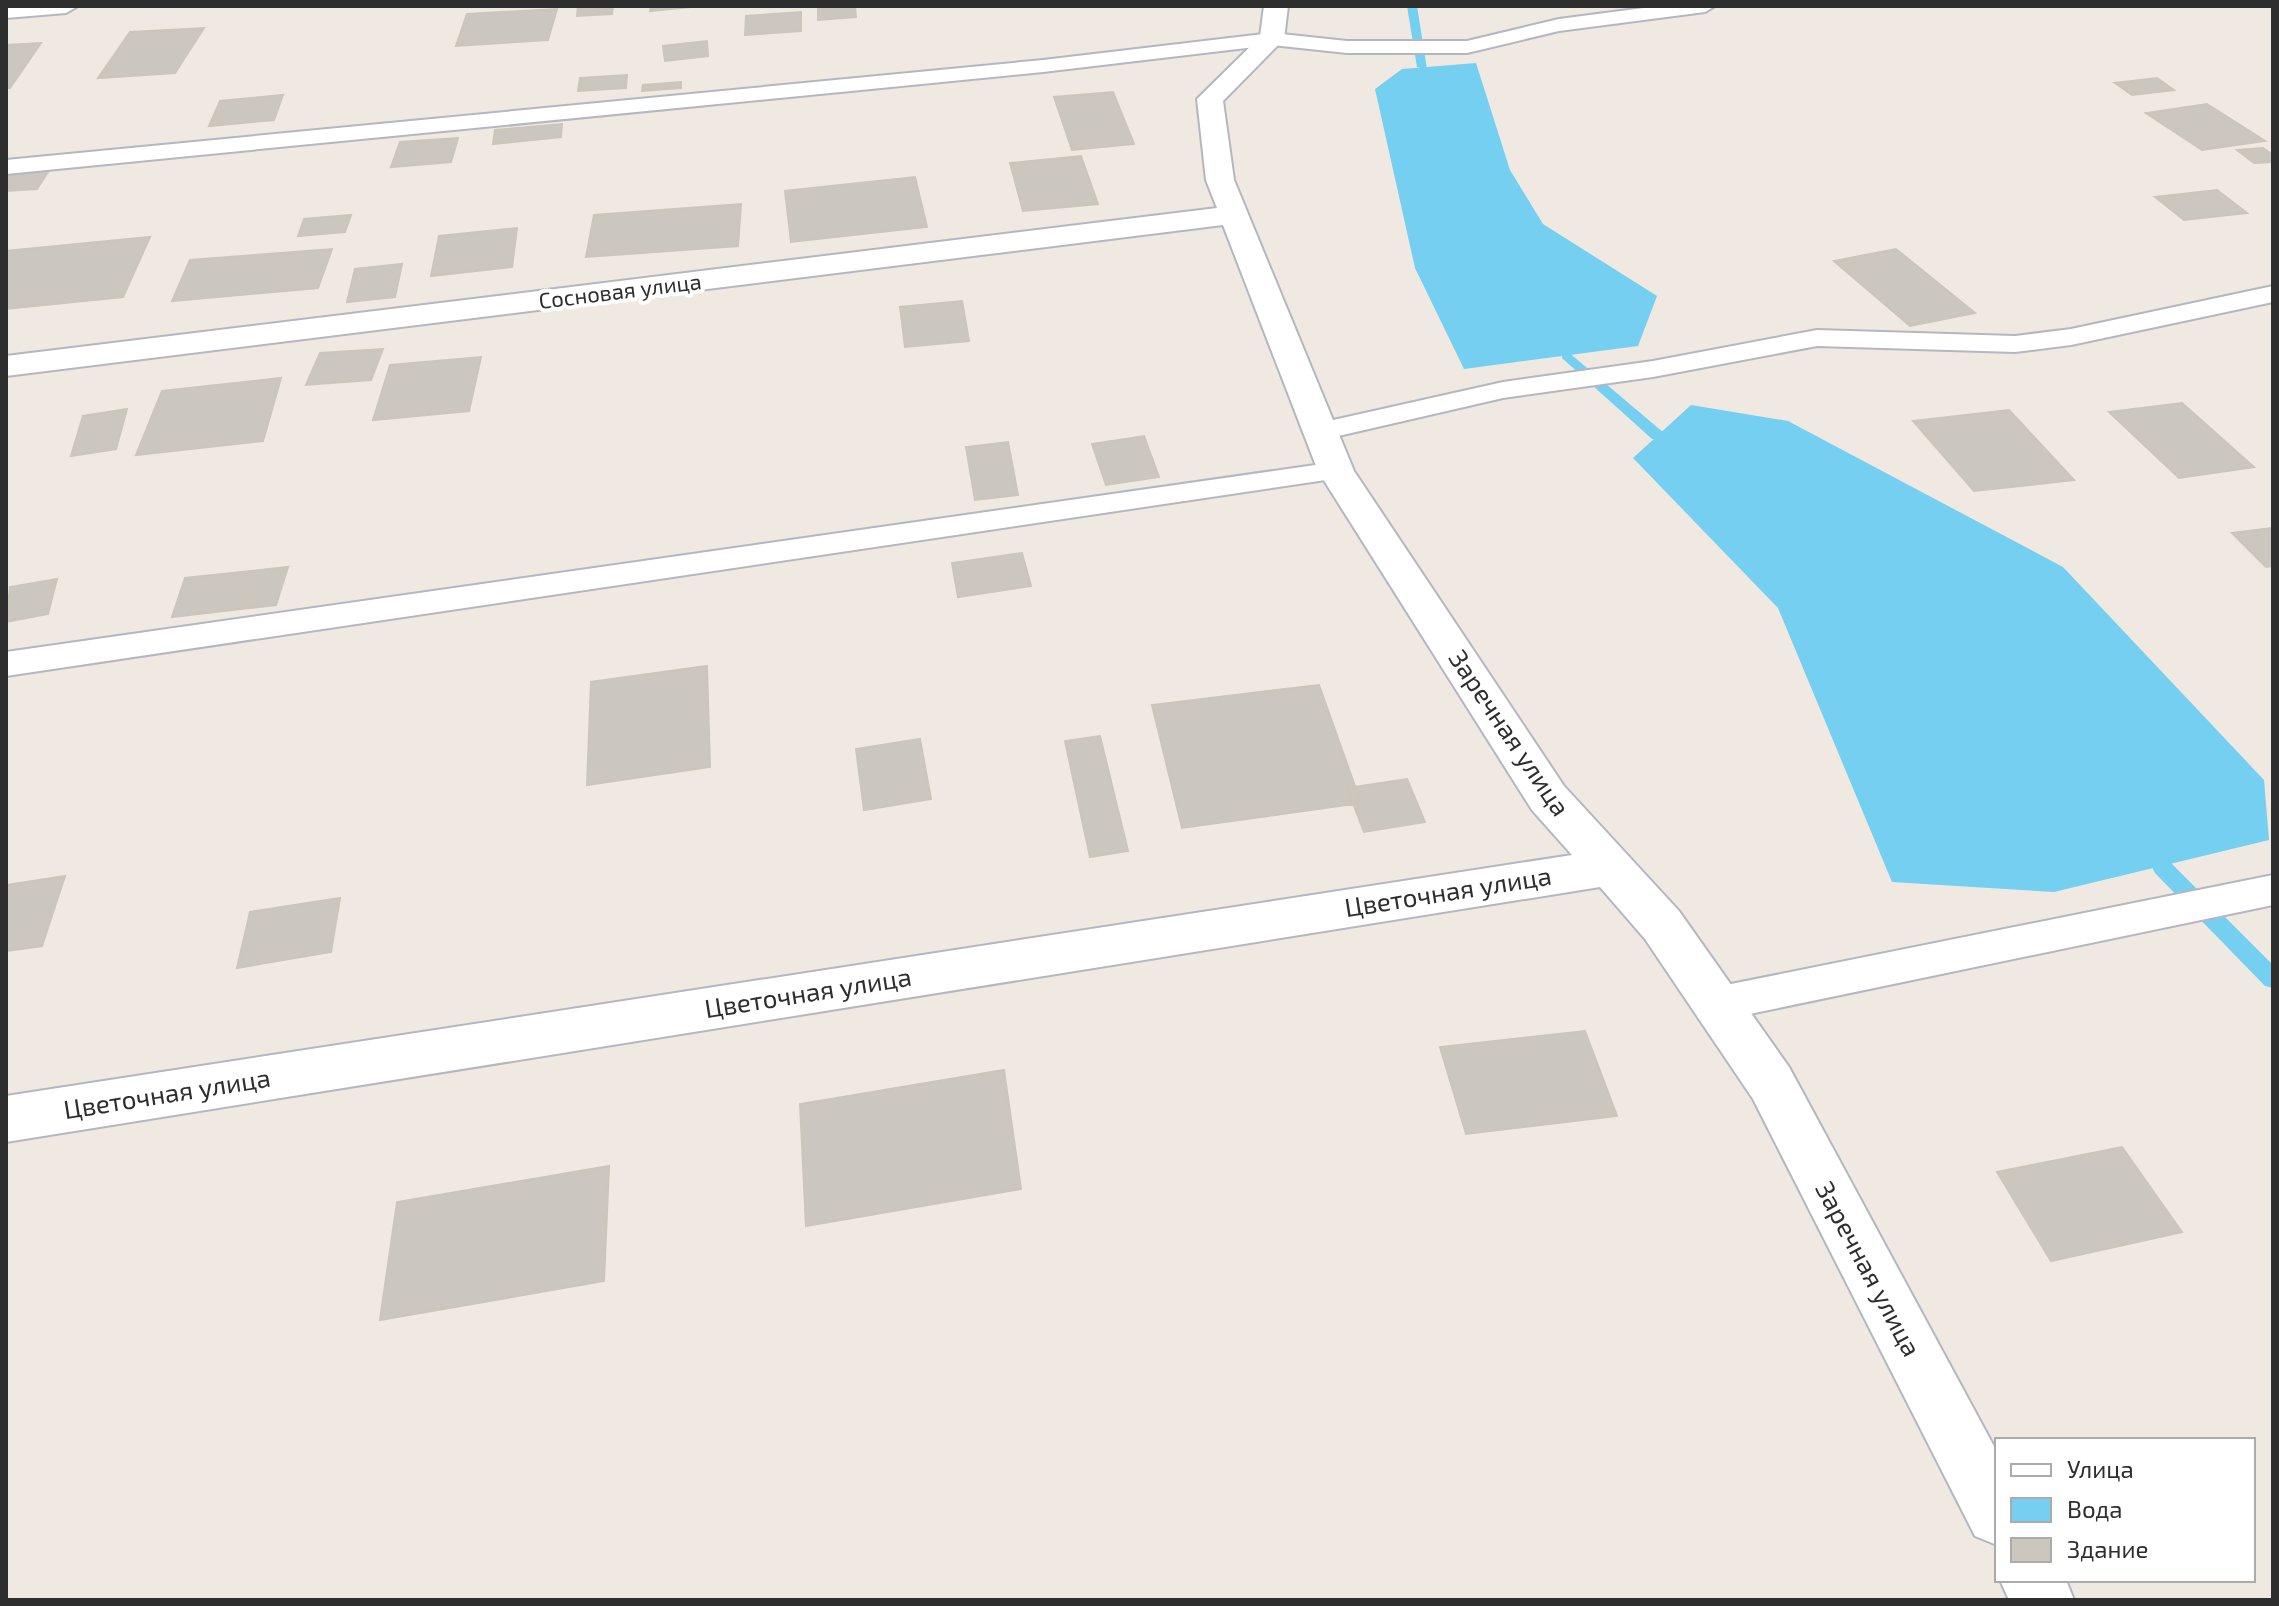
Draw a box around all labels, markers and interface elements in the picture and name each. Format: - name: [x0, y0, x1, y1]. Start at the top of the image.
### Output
- street label: Сосновая улица: [537, 267, 703, 314]
- street label: Заречная улица: [1442, 643, 1577, 822]
- street label: Цветочная улица: [1342, 859, 1554, 923]
- street label: Цветочная улица: [702, 960, 914, 1024]
- street label: Цветочная улица: [61, 1061, 273, 1125]
- street label: Заречная улица: [1809, 1176, 1928, 1362]
- legend: [1995, 1438, 2255, 1582]
- text: Улица: [2067, 1454, 2134, 1483]
- text: Вода: [2067, 1494, 2123, 1523]
- text: Здание: [2067, 1534, 2149, 1563]

